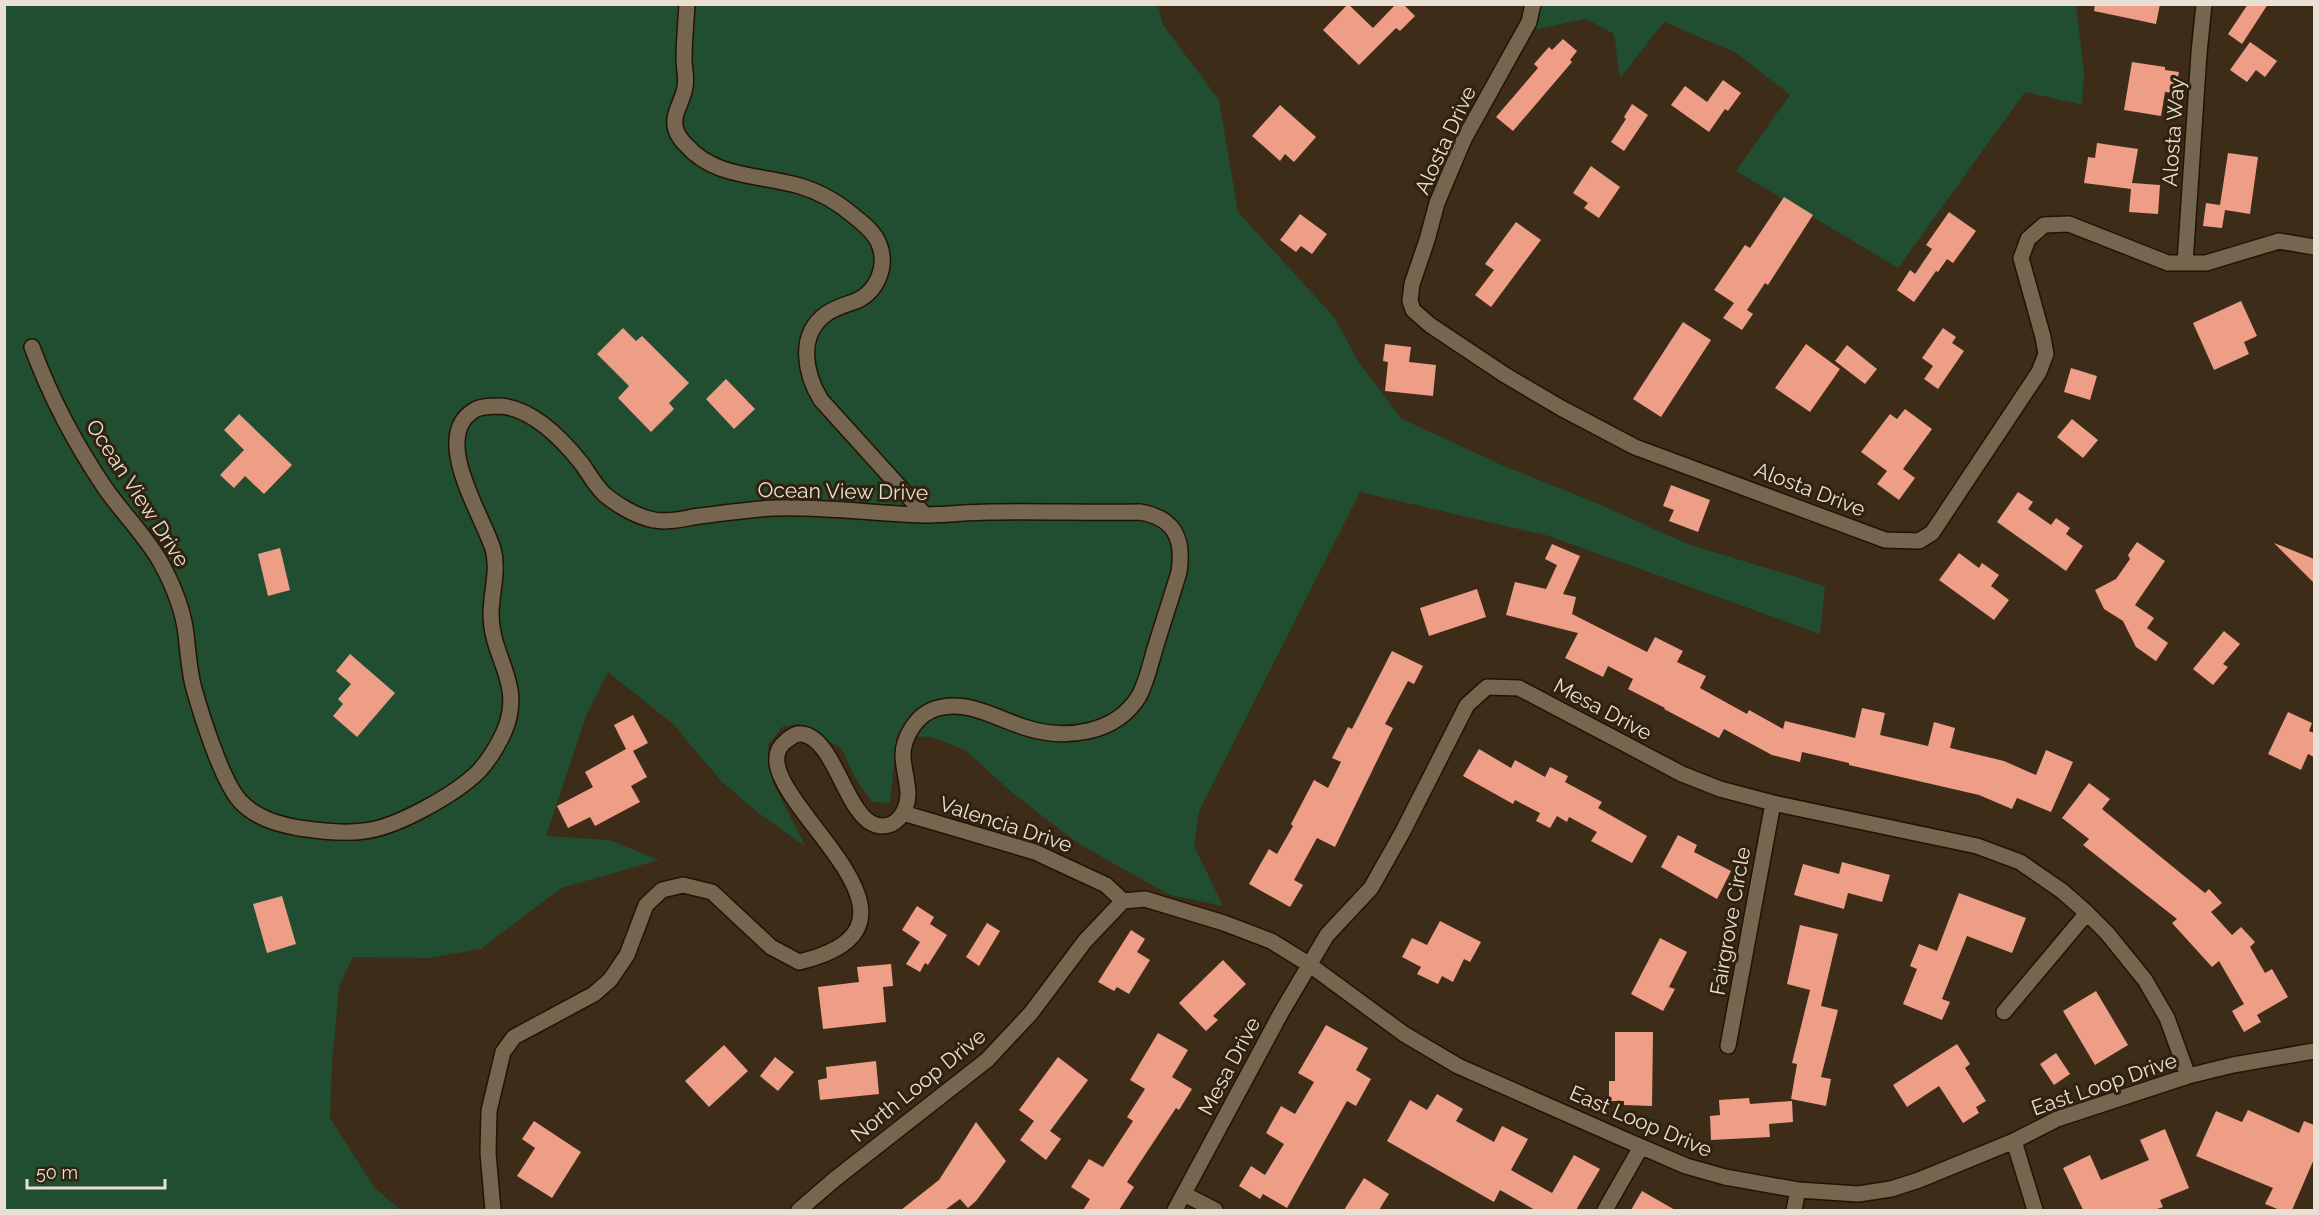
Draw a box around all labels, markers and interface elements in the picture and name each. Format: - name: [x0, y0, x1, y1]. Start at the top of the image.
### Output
- street label: Alosta Way: [2157, 77, 2189, 187]
- street label: Alosta Drive: [1409, 82, 1481, 198]
- street label: Ocean View Drive: [81, 415, 195, 571]
- street label: Alosta Drive: [1751, 456, 1869, 522]
- street label: Ocean View Drive: [757, 477, 929, 505]
- street label: Mesa Drive: [1550, 673, 1656, 745]
- street label: Valencia Drive: [937, 791, 1075, 857]
- street label: Fairgrove Circle: [1705, 845, 1755, 997]
- street label: Mesa Drive: [1193, 1013, 1265, 1119]
- street label: North Loop Drive: [846, 1023, 990, 1147]
- street label: East Loop Drive: [2028, 1047, 2180, 1121]
- street label: East Loop Drive: [1566, 1080, 1716, 1162]
- scale bar: [27, 1152, 165, 1190]
- text: 50 m: [36, 1162, 78, 1183]

